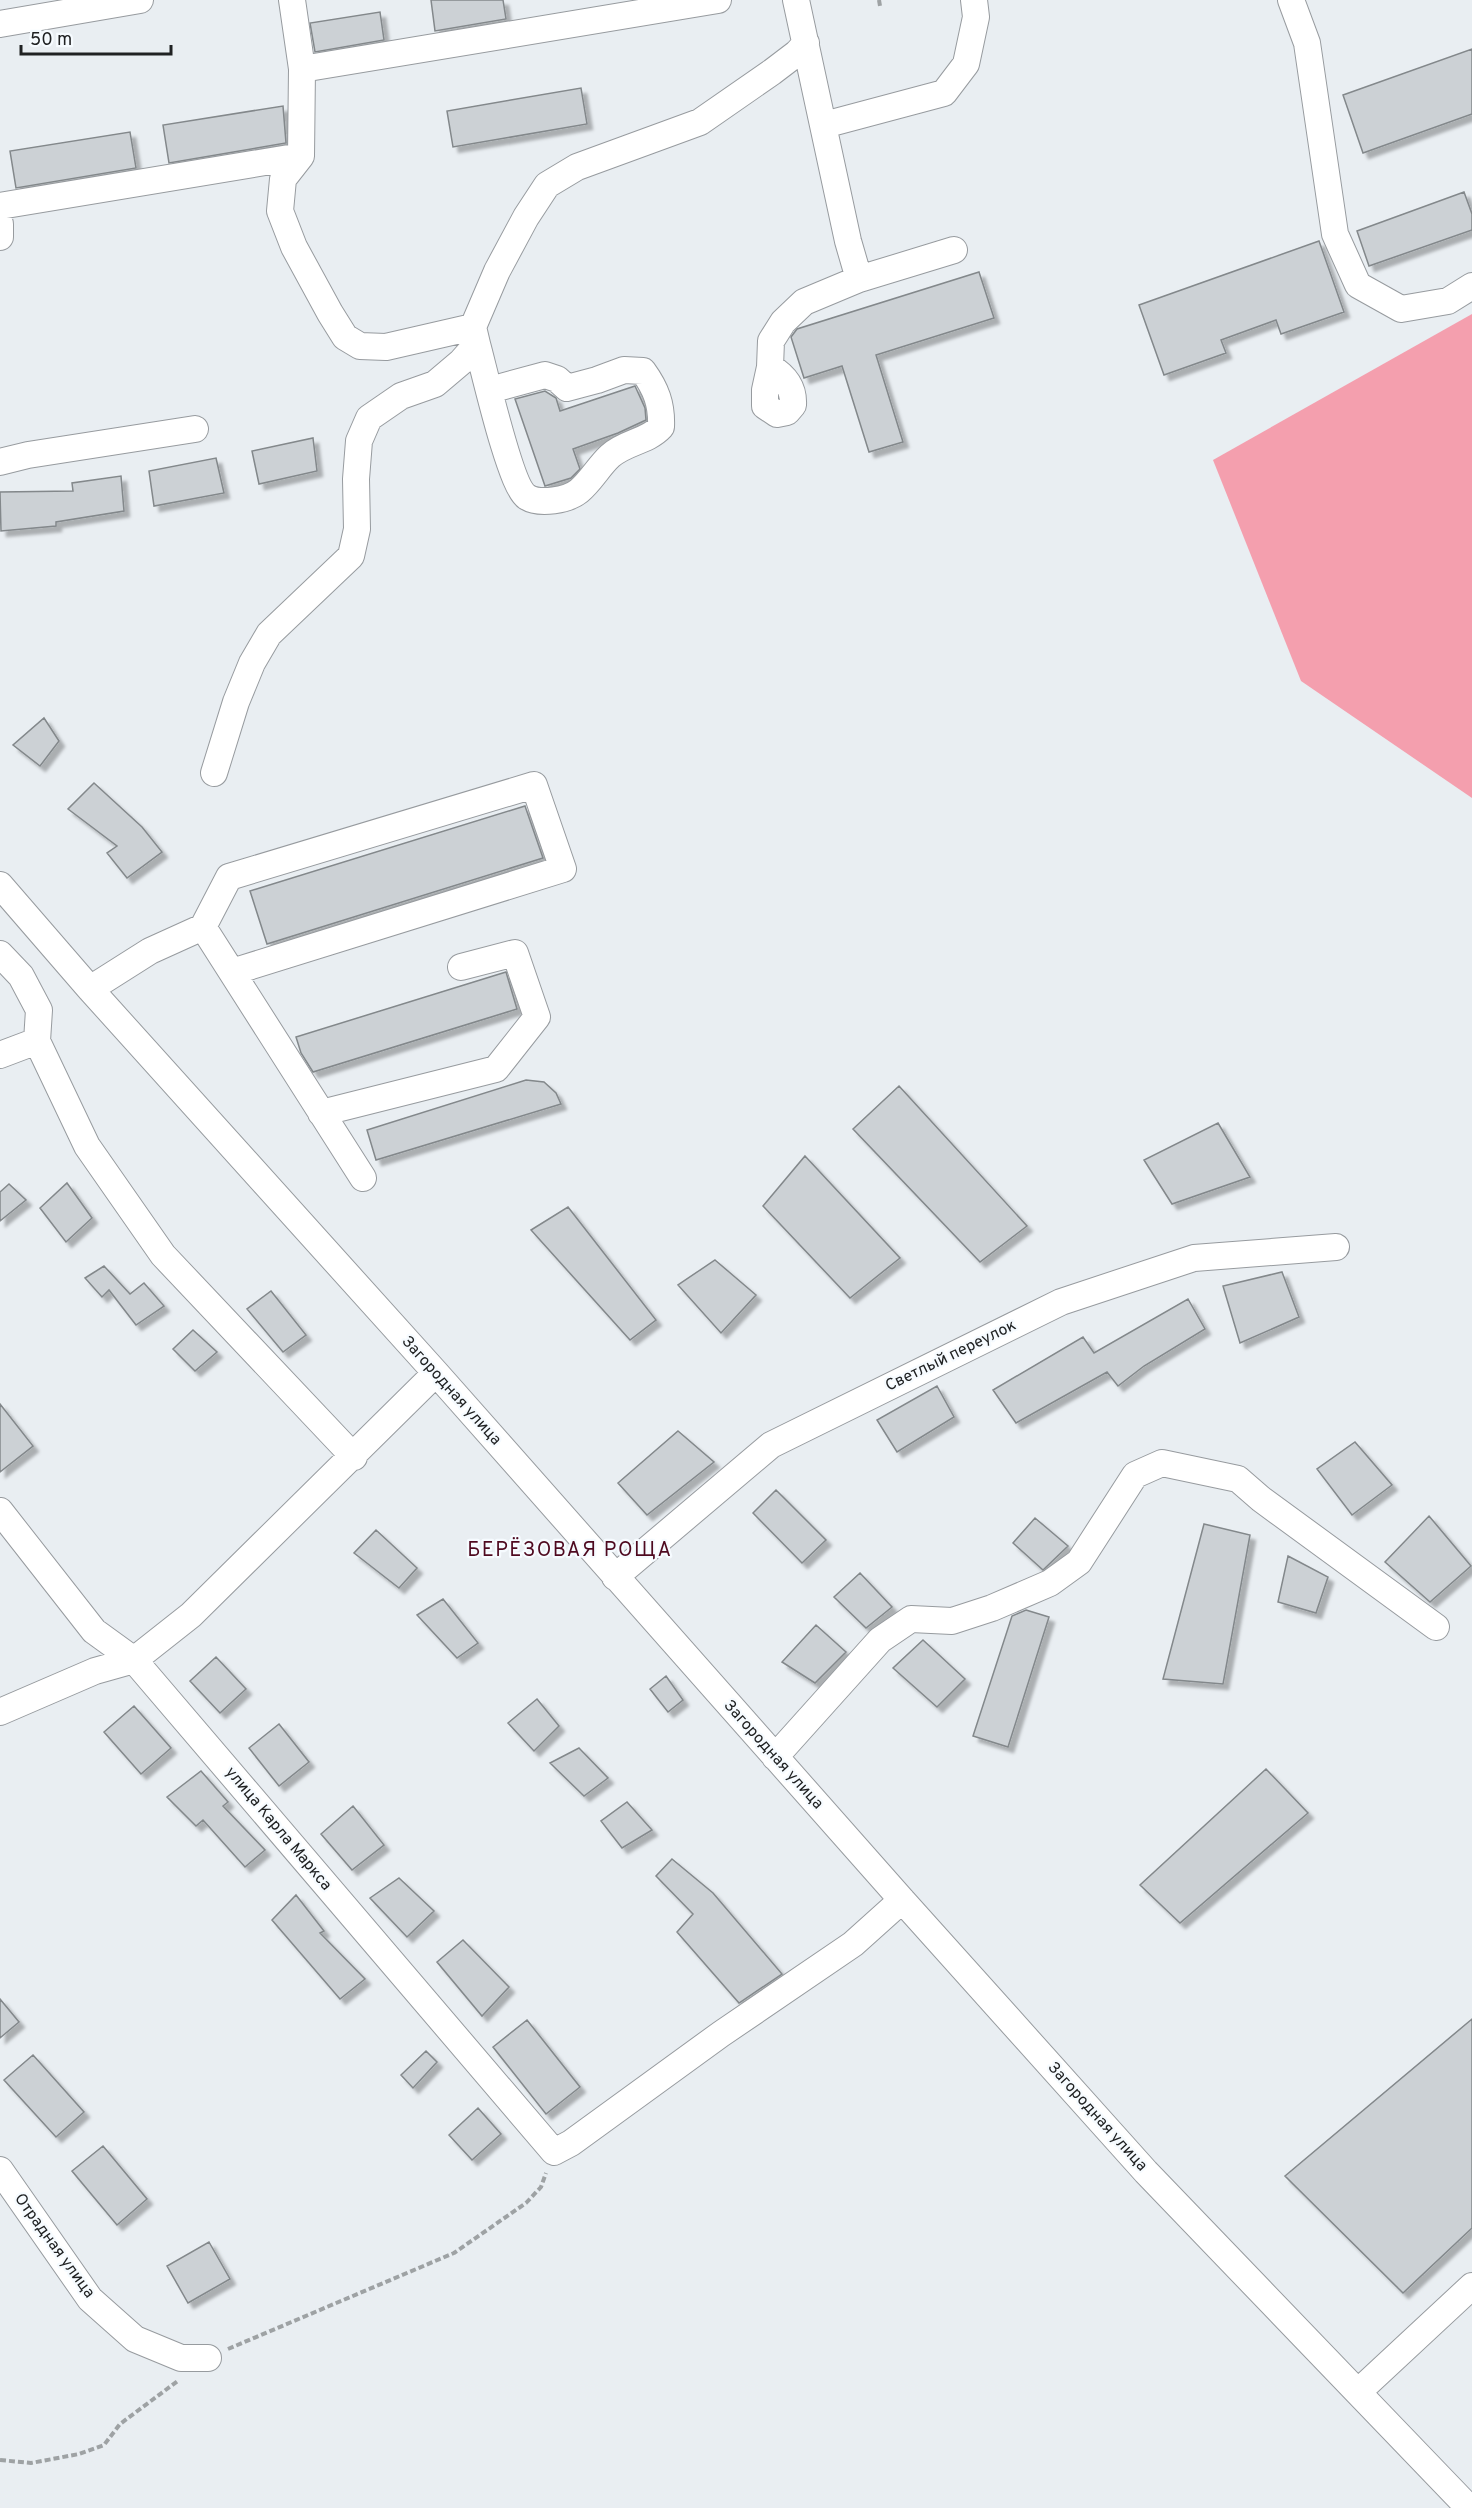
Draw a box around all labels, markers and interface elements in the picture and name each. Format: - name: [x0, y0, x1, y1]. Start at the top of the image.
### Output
- scale bar: [21, 18, 171, 56]
- text: 50 m: [30, 29, 72, 52]
- street label: Светлый переулок: [882, 1316, 1020, 1396]
- street label: Загородная улица: [397, 1332, 505, 1450]
- district label: БЕРЁЗОВАЯ РОЩА: [467, 1537, 673, 1564]
- street label: Загородная улица: [719, 1696, 827, 1814]
- street label: улица Карла Маркса: [220, 1763, 336, 1895]
- street label: Загородная улица: [1043, 2058, 1151, 2176]
- street label: Отрадная улица: [9, 2190, 99, 2302]

